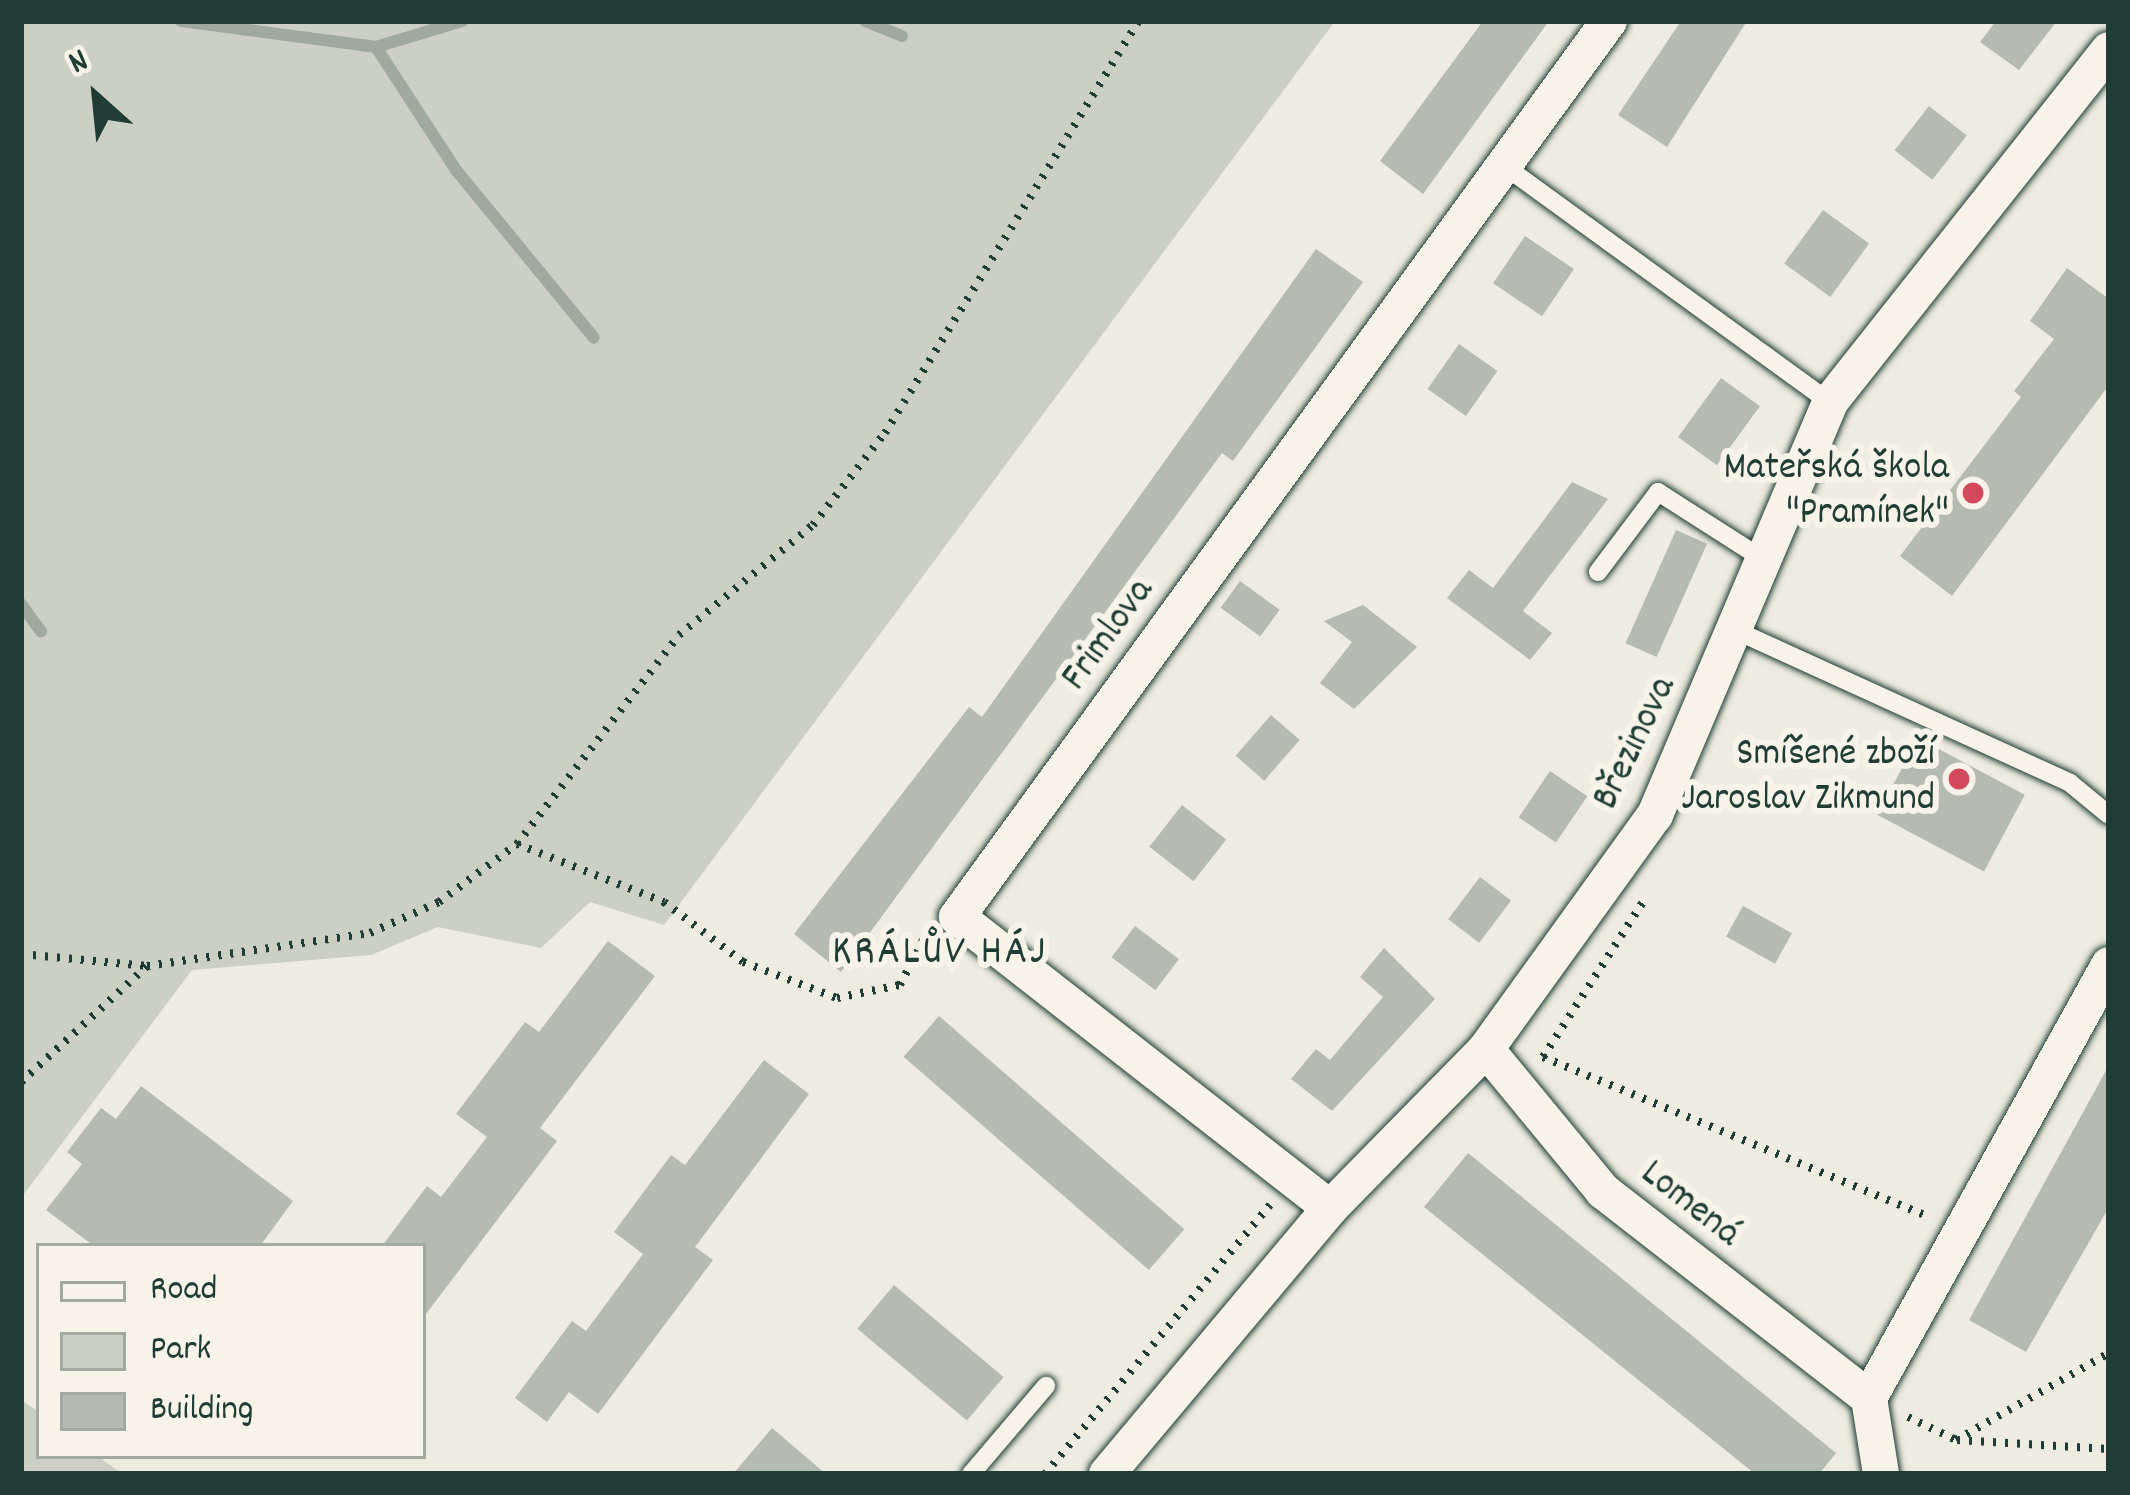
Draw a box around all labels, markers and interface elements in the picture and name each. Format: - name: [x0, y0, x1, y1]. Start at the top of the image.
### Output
- north arrow: [36, 36, 156, 156]
- text: N: [61, 39, 97, 88]
- place label: Mateřská škola "Pramínek": [1723, 448, 1949, 539]
- marker: Mateřská škola "Pramínek": [1960, 480, 1986, 506]
- street label: Frimlova: [1054, 571, 1166, 701]
- street label: Březinova: [1585, 670, 1689, 818]
- place label: Smíšené zboží Jaroslav Zikmund: [1681, 734, 1935, 825]
- marker: Smíšené zboží Jaroslav Zikmund: [1946, 766, 1972, 792]
- district label: KRÁLŮV HÁJ: [832, 929, 1048, 979]
- street label: Lomená: [1629, 1152, 1749, 1260]
- legend: [36, 1243, 426, 1459]
- text: Road: [150, 1265, 217, 1317]
- text: Park: [150, 1325, 211, 1377]
- text: Building: [150, 1385, 254, 1437]

